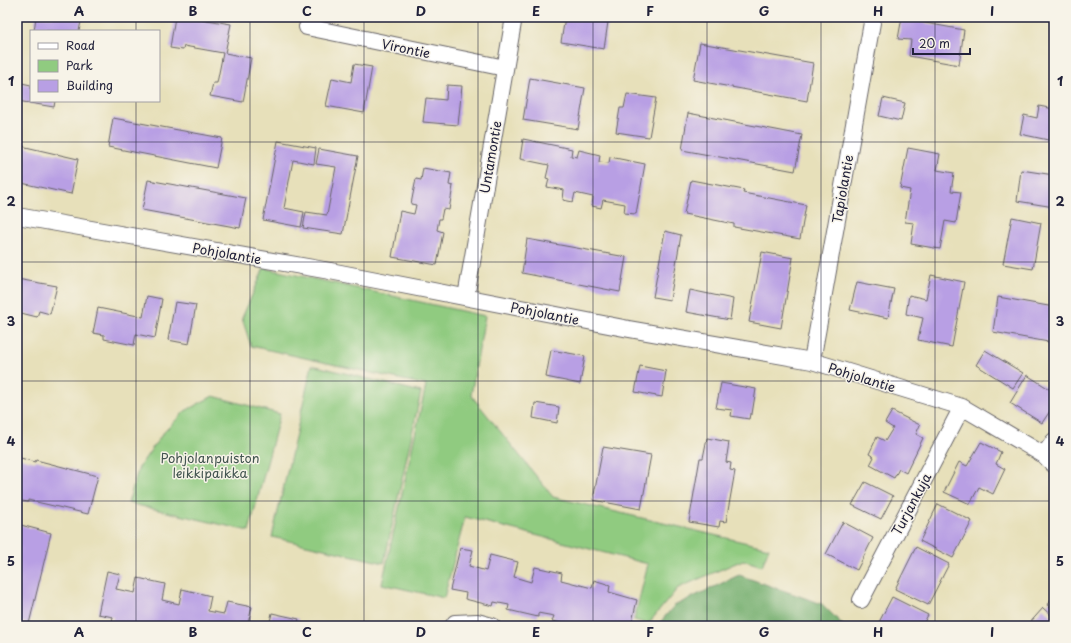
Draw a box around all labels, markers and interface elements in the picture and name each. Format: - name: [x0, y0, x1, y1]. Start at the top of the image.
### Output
- text: A: [74, 1, 84, 20]
- text: B: [189, 1, 198, 20]
- text: C: [302, 1, 312, 20]
- text: D: [416, 1, 426, 20]
- text: E: [532, 1, 540, 20]
- text: F: [646, 1, 654, 20]
- text: G: [759, 1, 769, 20]
- text: H: [873, 1, 883, 20]
- text: I: [990, 1, 994, 20]
- legend: [30, 30, 160, 102]
- scale bar: [913, 30, 970, 56]
- street label: Virontie: [380, 34, 432, 62]
- text: 20 m: [919, 34, 950, 52]
- text: Road: [66, 36, 95, 54]
- text: Park: [66, 56, 93, 74]
- text: 1: [8, 71, 14, 90]
- text: 1: [1057, 71, 1063, 90]
- text: Building: [66, 76, 113, 94]
- street label: Untamontie: [474, 119, 506, 195]
- street label: Tapiolantie: [827, 153, 857, 225]
- text: 2: [6, 191, 16, 210]
- text: 2: [1055, 191, 1065, 210]
- street label: Pohjolantie: [191, 238, 263, 268]
- street label: Pohjolantie: [509, 297, 581, 329]
- text: 3: [7, 311, 16, 330]
- text: 3: [1056, 311, 1065, 330]
- street label: Pohjolantie: [826, 358, 898, 396]
- text: 4: [7, 431, 16, 450]
- text: 4: [1056, 431, 1065, 450]
- park label: Pohjolanpuiston leikkipaikka: [160, 448, 260, 482]
- street label: Turjankuja: [887, 469, 936, 539]
- text: 5: [7, 551, 15, 570]
- text: 5: [1056, 551, 1064, 570]
- text: A: [74, 622, 84, 641]
- text: B: [189, 622, 198, 641]
- text: C: [302, 622, 312, 641]
- text: D: [416, 622, 426, 641]
- text: E: [532, 622, 540, 641]
- text: F: [646, 622, 654, 641]
- text: G: [759, 622, 769, 641]
- text: H: [873, 622, 883, 641]
- text: I: [990, 622, 994, 641]

